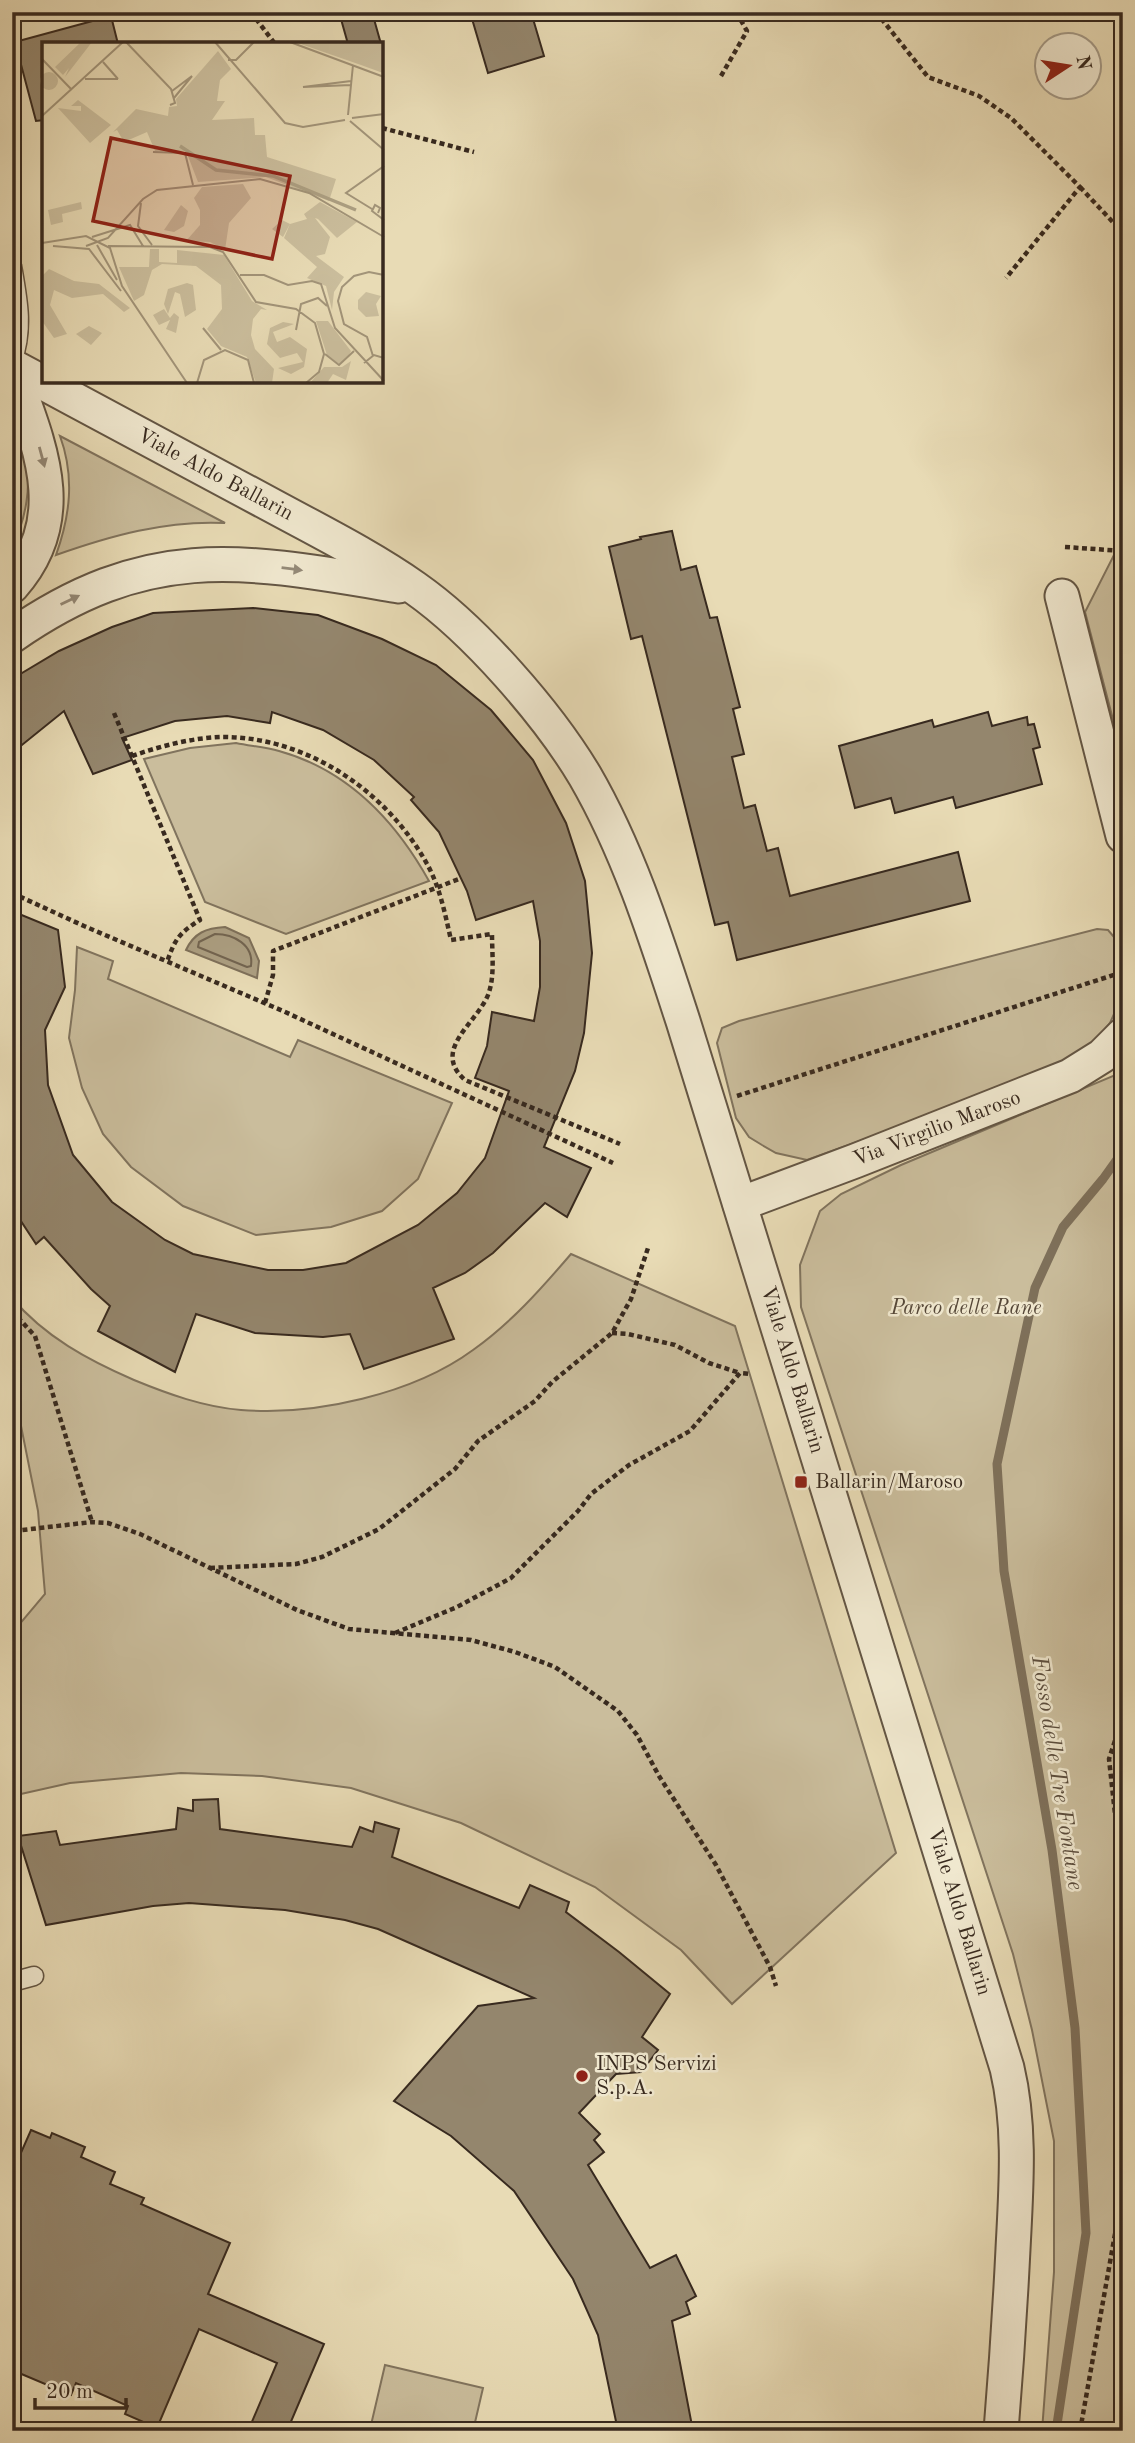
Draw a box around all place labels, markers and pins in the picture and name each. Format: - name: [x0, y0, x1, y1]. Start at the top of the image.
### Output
- place label: Ballarin/Maroso: [815, 1472, 963, 1493]
- marker: Ballarin/Maroso: [793, 1474, 809, 1490]
- place label: INPS Servizi S.p.A.: [596, 2054, 717, 2099]
- marker: INPS Servizi S.p.A.: [574, 2068, 590, 2084]

